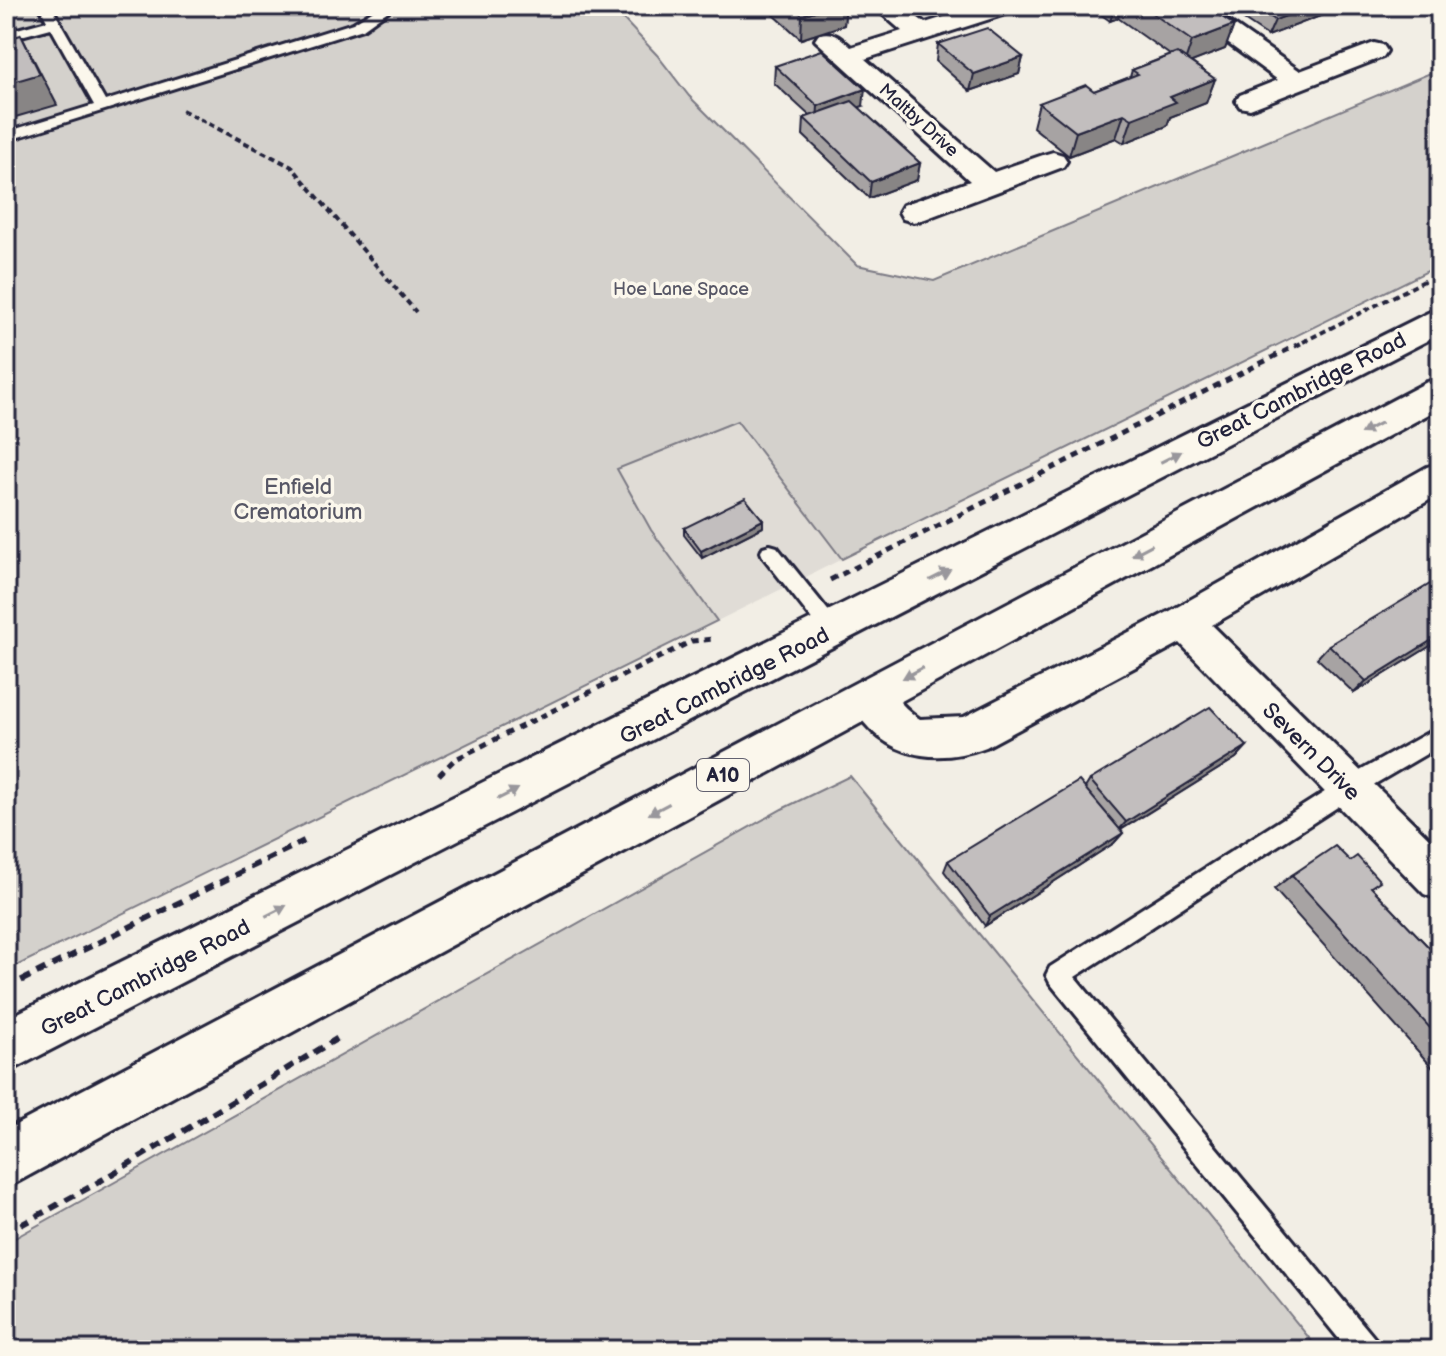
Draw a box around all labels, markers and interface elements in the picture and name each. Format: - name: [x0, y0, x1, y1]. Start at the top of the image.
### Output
- street label: Maltby Drive: [875, 79, 963, 162]
- park label: Hoe Lane Space: [613, 279, 749, 300]
- street label: Great Cambridge Road: [1192, 327, 1411, 456]
- one-way arrow: [1360, 421, 1383, 434]
- one-way arrow: [1160, 450, 1183, 463]
- park label: Enfield Crematorium: [234, 474, 362, 526]
- one-way arrow: [1131, 543, 1153, 557]
- one-way arrow: [928, 568, 951, 582]
- street label: Great Cambridge Road: [615, 622, 834, 751]
- one-way arrow: [901, 666, 924, 680]
- street label: Severn Drive: [1256, 697, 1366, 807]
- road number: A10: [697, 759, 749, 791]
- one-way arrow: [496, 787, 519, 800]
- one-way arrow: [647, 803, 670, 816]
- one-way arrow: [264, 904, 287, 917]
- street label: Great Cambridge Road: [36, 914, 255, 1043]

